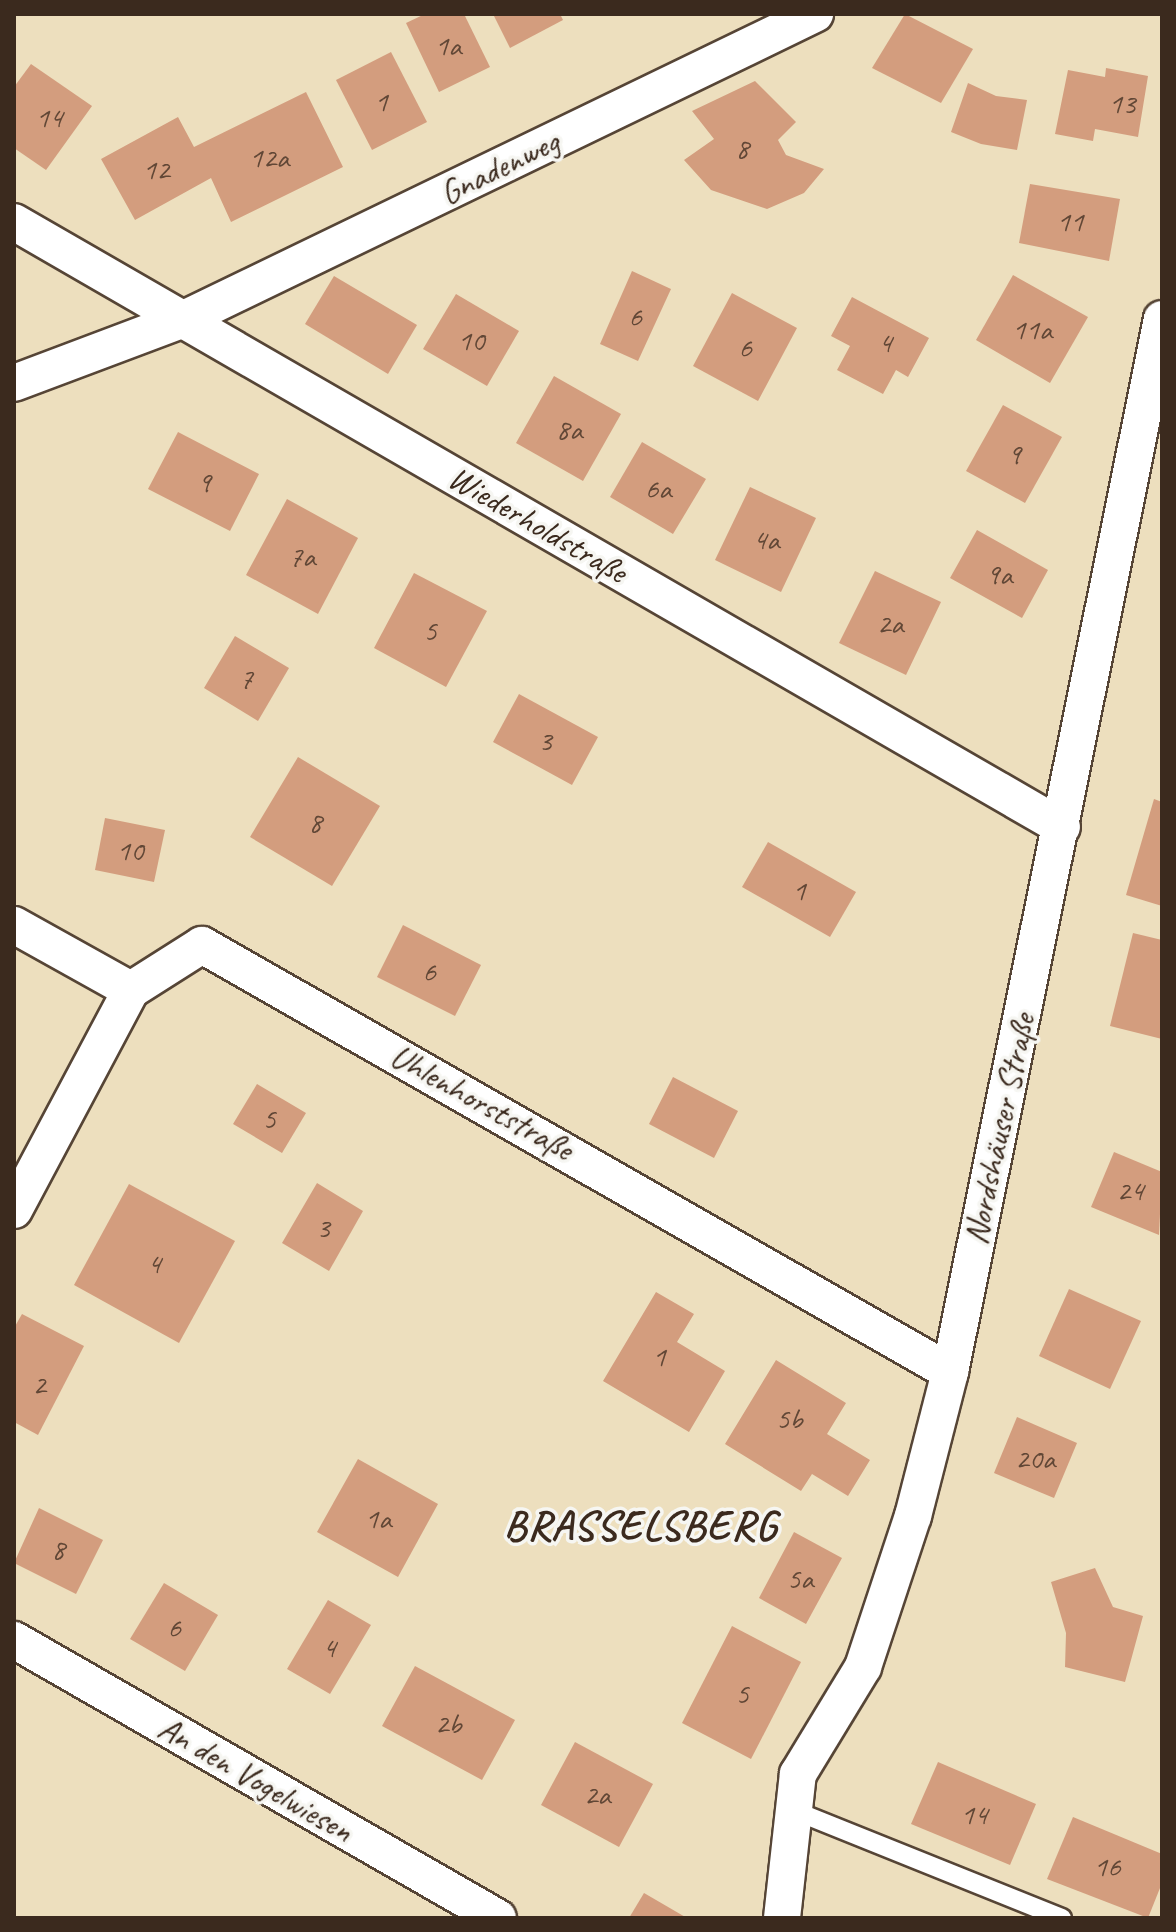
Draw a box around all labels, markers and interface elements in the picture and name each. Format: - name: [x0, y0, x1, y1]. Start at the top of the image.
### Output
- house number: 1a: [435, 27, 461, 63]
- house number: 1: [374, 83, 388, 119]
- house number: 13: [1109, 85, 1135, 121]
- house number: 14: [36, 99, 62, 135]
- street label: Gnadenweg: [433, 121, 565, 213]
- house number: 8: [735, 130, 749, 166]
- house number: 12a: [249, 139, 289, 175]
- house number: 12: [143, 151, 169, 187]
- house number: 11: [1057, 203, 1083, 239]
- house number: 6: [628, 298, 642, 334]
- house number: 11a: [1012, 311, 1052, 347]
- house number: 10: [458, 322, 484, 358]
- house number: 4: [878, 324, 892, 360]
- house number: 6: [738, 329, 752, 365]
- house number: 8a: [556, 411, 582, 447]
- house number: 9: [1007, 436, 1021, 472]
- street label: Wiederholdstraße: [441, 456, 635, 592]
- house number: 9: [197, 464, 211, 500]
- house number: 6a: [645, 470, 671, 506]
- house number: 4a: [753, 521, 779, 557]
- house number: 7a: [289, 538, 315, 574]
- house number: 9a: [986, 556, 1012, 592]
- house number: 2a: [877, 605, 903, 641]
- house number: 5: [423, 612, 437, 648]
- house number: 7: [239, 660, 253, 696]
- house number: 3: [538, 722, 552, 758]
- house number: 8: [308, 804, 322, 840]
- house number: 10: [117, 832, 143, 868]
- house number: 1: [792, 872, 806, 908]
- house number: 6: [422, 953, 436, 989]
- street label: Nordshäuser Straße: [955, 1009, 1043, 1249]
- street label: Uhlenhorststraße: [384, 1035, 580, 1169]
- house number: 5: [262, 1100, 276, 1136]
- house number: 24: [1117, 1172, 1143, 1208]
- house number: 3: [316, 1209, 330, 1245]
- house number: 4: [147, 1245, 161, 1281]
- house number: 1: [652, 1338, 666, 1374]
- house number: 2: [32, 1366, 46, 1402]
- house number: 5b: [776, 1400, 802, 1436]
- house number: 20a: [1015, 1440, 1055, 1476]
- house number: 1a: [365, 1500, 391, 1536]
- district label: BRASSELSBERG: [504, 1501, 778, 1551]
- house number: 8: [51, 1531, 65, 1567]
- house number: 5a: [787, 1560, 813, 1596]
- house number: 6: [167, 1609, 181, 1645]
- house number: 4: [322, 1629, 336, 1665]
- house number: 5: [735, 1675, 749, 1711]
- house number: 2b: [435, 1705, 461, 1741]
- street label: An den Vogelwiesen: [152, 1707, 360, 1851]
- house number: 2a: [584, 1776, 610, 1812]
- house number: 14: [961, 1796, 987, 1832]
- house number: 16: [1094, 1848, 1120, 1884]

